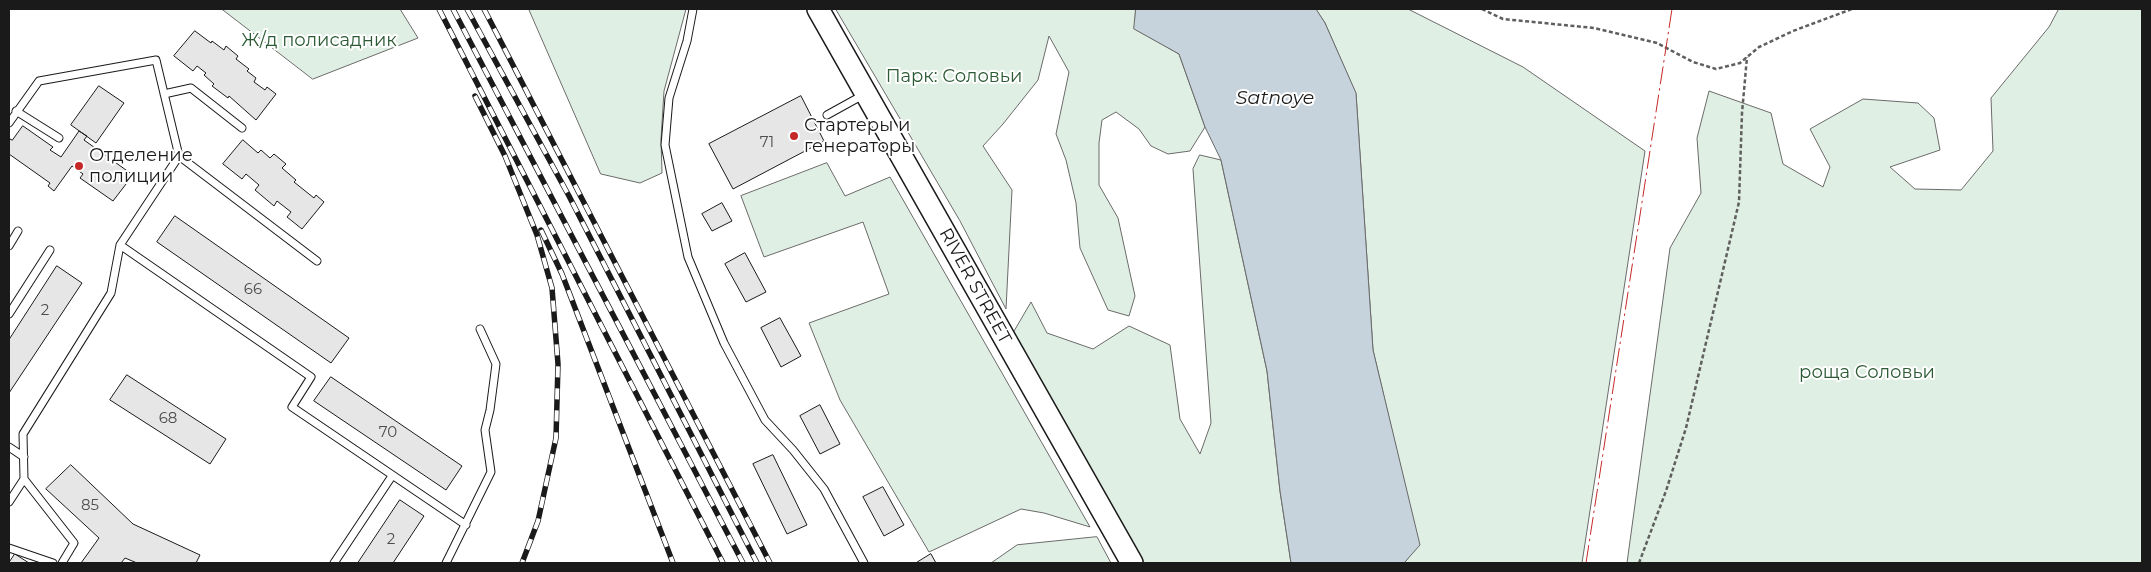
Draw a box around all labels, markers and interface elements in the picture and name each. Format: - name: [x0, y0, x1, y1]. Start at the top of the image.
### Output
- park label: Ж/д полисадник: [241, 30, 397, 52]
- park label: Парк: Соловьи: [886, 66, 1022, 88]
- water label: Satnoye: [1236, 87, 1314, 109]
- place label: Стартеры и генераторы: [804, 115, 915, 158]
- marker: Стартеры и генераторы: [788, 130, 800, 142]
- house number: 71: [760, 134, 774, 152]
- place label: Отделение полиции: [89, 145, 193, 188]
- marker: Отделение полиции: [73, 160, 85, 172]
- street label: RIVER STREET: [934, 224, 1016, 348]
- house number: 66: [244, 281, 262, 299]
- house number: 2: [41, 302, 49, 320]
- park label: роща Соловьи: [1799, 362, 1935, 384]
- house number: 68: [159, 410, 177, 428]
- house number: 70: [379, 424, 397, 442]
- house number: 85: [81, 497, 99, 515]
- house number: 2: [387, 531, 395, 549]

